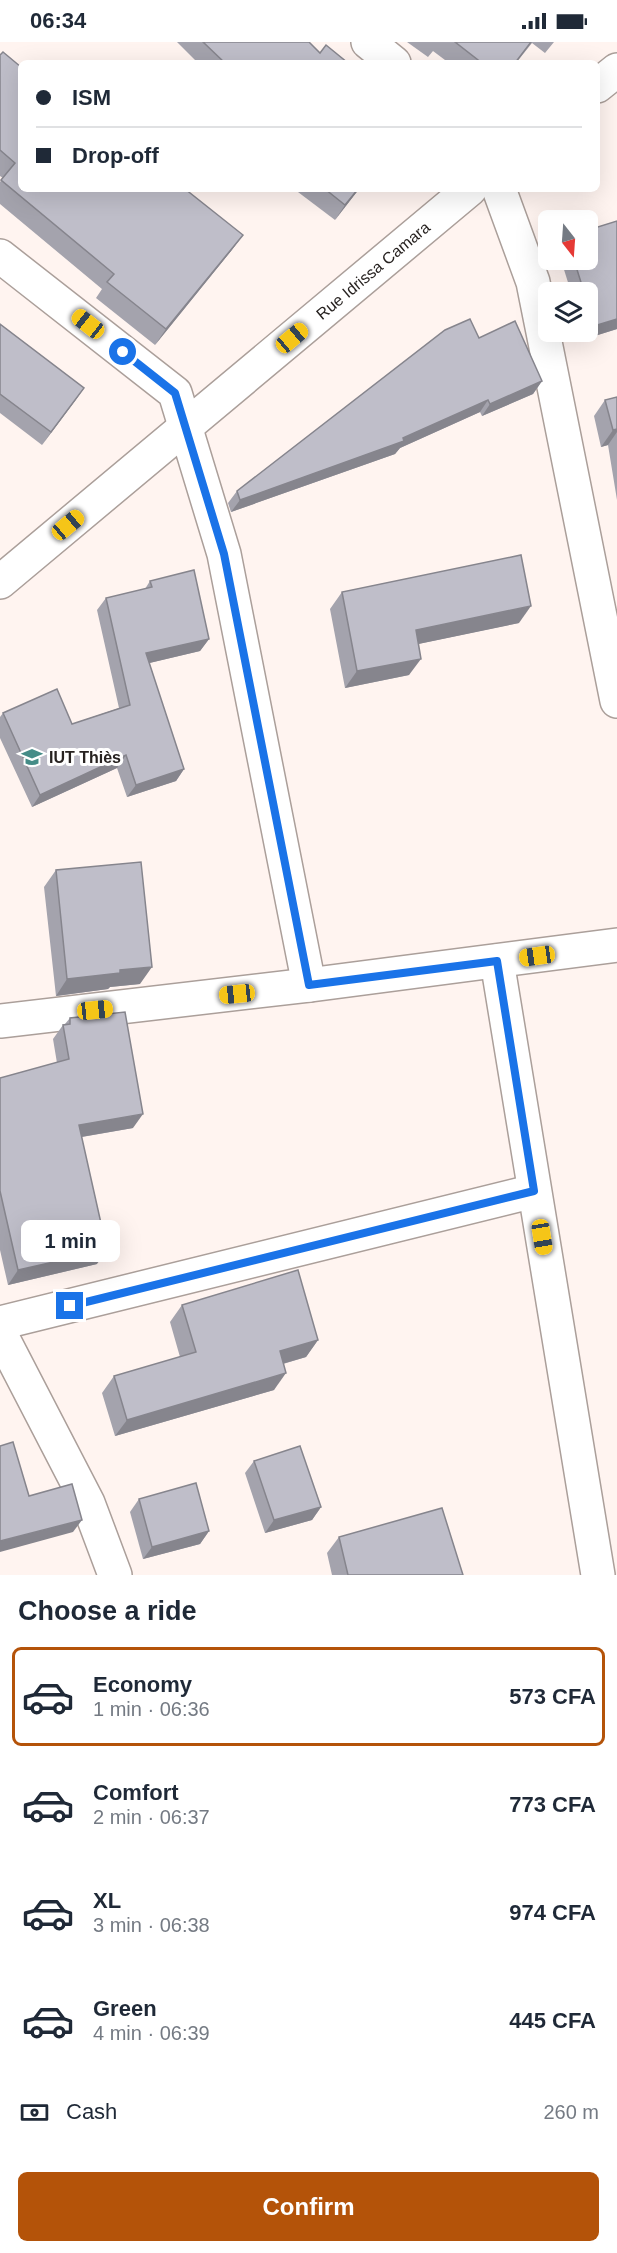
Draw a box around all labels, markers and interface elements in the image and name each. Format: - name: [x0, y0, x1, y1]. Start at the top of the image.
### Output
- text: 06:34: [30, 8, 86, 33]
- text: ISM: [72, 85, 111, 110]
- text: Drop-off: [72, 143, 159, 168]
- north arrow: [538, 210, 598, 270]
- map controls: [538, 210, 598, 342]
- street label: Rue Idrissa Camara: [313, 218, 433, 323]
- button: layers: [538, 282, 598, 342]
- car: [68, 306, 108, 342]
- car: [272, 320, 312, 356]
- route start: [109, 338, 136, 365]
- car: [48, 507, 88, 543]
- school or university icon: IUT Thiès: [20, 745, 44, 769]
- place label: IUT Thiès: [49, 749, 121, 766]
- car: [518, 945, 556, 967]
- car: [218, 983, 256, 1005]
- car: [76, 999, 114, 1021]
- car: [530, 1218, 554, 1256]
- callout: 1 min: [20, 1219, 119, 1261]
- text: 1 min: [44, 1230, 97, 1252]
- route end: [56, 1292, 83, 1319]
- text: Choose a ride: [18, 1596, 197, 1626]
- icon: car: [21, 1670, 75, 1724]
- text: Economy: [93, 1672, 192, 1697]
- text: 573 CFA: [509, 1684, 596, 1709]
- text: 1 min · 06:36: [93, 1698, 210, 1720]
- icon: car: [21, 1778, 75, 1832]
- text: Comfort: [93, 1780, 179, 1805]
- text: 773 CFA: [509, 1792, 596, 1817]
- text: 2 min · 06:37: [93, 1806, 210, 1828]
- icon: car: [21, 1886, 75, 1940]
- text: XL: [93, 1888, 121, 1913]
- text: 974 CFA: [509, 1900, 596, 1925]
- text: 3 min · 06:38: [93, 1914, 210, 1936]
- icon: car: [21, 1994, 75, 2048]
- text: Green: [93, 1996, 157, 2021]
- text: 445 CFA: [509, 2008, 596, 2033]
- text: 4 min · 06:39: [93, 2022, 210, 2044]
- icon: cash: [18, 2096, 51, 2129]
- text: Cash: [66, 2099, 117, 2124]
- text: 260 m: [543, 2101, 599, 2123]
- button: Confirm: [18, 2172, 599, 2241]

